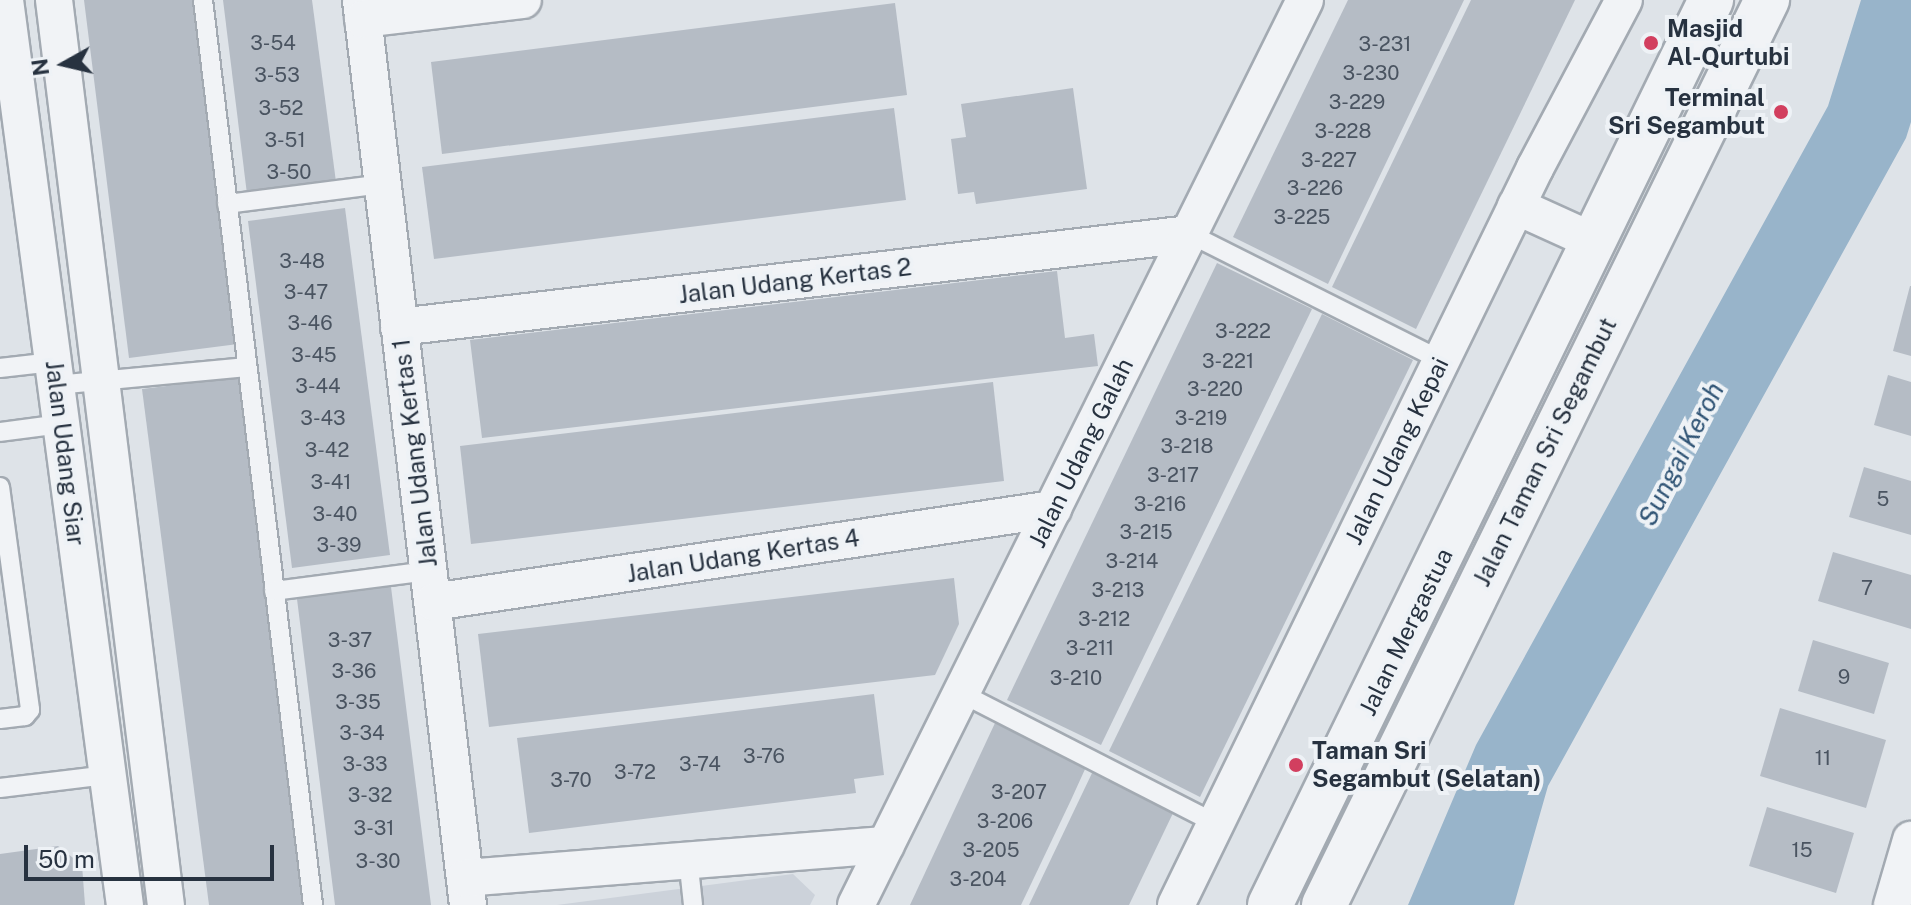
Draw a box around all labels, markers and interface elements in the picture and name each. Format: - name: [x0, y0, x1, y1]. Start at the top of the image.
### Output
- place label: Masjid Al-Qurtubi: [1667, 15, 1789, 71]
- north arrow: [24, 24, 104, 104]
- house number: 3-54: [250, 31, 296, 55]
- house number: 3-231: [1359, 32, 1411, 56]
- marker: Masjid Al-Qurtubi: [1642, 34, 1660, 52]
- text: N: [26, 57, 54, 78]
- house number: 3-230: [1343, 61, 1399, 85]
- house number: 3-53: [254, 63, 300, 87]
- place label: Terminal Sri Segambut: [1608, 84, 1765, 140]
- house number: 3-229: [1329, 90, 1385, 114]
- house number: 3-52: [259, 96, 303, 120]
- marker: Terminal Sri Segambut: [1772, 103, 1790, 121]
- house number: 3-228: [1315, 119, 1371, 143]
- house number: 3-51: [264, 128, 306, 152]
- house number: 3-227: [1301, 148, 1357, 172]
- house number: 3-50: [266, 160, 312, 184]
- house number: 3-226: [1287, 176, 1343, 200]
- house number: 3-225: [1274, 205, 1330, 229]
- house number: 3-48: [279, 249, 325, 273]
- street label: Jalan Udang Kertas 2: [677, 252, 913, 310]
- house number: 3-47: [284, 280, 328, 304]
- house number: 3-46: [287, 311, 333, 335]
- street label: Jalan Taman Sri Segambut: [1467, 313, 1623, 591]
- house number: 3-222: [1215, 319, 1271, 343]
- street label: Jalan Udang Kertas 1: [387, 337, 443, 569]
- house number: 3-45: [291, 343, 337, 367]
- house number: 3-221: [1202, 349, 1254, 373]
- street label: Jalan Udang Kepai: [1339, 353, 1455, 549]
- street label: Jalan Udang Galah: [1023, 354, 1139, 552]
- street label: Jalan Udang Siar: [39, 359, 91, 547]
- house number: 3-44: [295, 374, 341, 398]
- house number: 3-220: [1187, 377, 1243, 401]
- water label: Sungai Keroh: [1632, 377, 1730, 531]
- house number: 3-43: [300, 406, 346, 430]
- house number: 3-219: [1175, 406, 1227, 430]
- house number: 3-218: [1160, 434, 1214, 458]
- house number: 3-42: [305, 438, 349, 462]
- house number: 3-217: [1147, 463, 1199, 487]
- house number: 3-41: [311, 470, 351, 494]
- house number: 5: [1877, 487, 1889, 511]
- house number: 3-216: [1134, 492, 1186, 516]
- house number: 3-40: [313, 502, 357, 526]
- house number: 3-215: [1119, 520, 1173, 544]
- street label: Jalan Udang Kertas 4: [624, 523, 862, 589]
- house number: 3-39: [316, 533, 362, 557]
- street label: Jalan Mergastua: [1353, 544, 1459, 720]
- house number: 3-214: [1106, 549, 1158, 573]
- house number: 7: [1861, 576, 1873, 600]
- house number: 3-213: [1092, 578, 1144, 602]
- house number: 3-212: [1078, 607, 1130, 631]
- house number: 3-37: [328, 628, 372, 652]
- house number: 3-211: [1066, 636, 1114, 660]
- house number: 3-36: [331, 659, 377, 683]
- house number: 9: [1838, 665, 1850, 689]
- house number: 3-210: [1050, 666, 1102, 690]
- house number: 3-35: [335, 690, 381, 714]
- house number: 3-34: [339, 721, 385, 745]
- place label: Taman Sri Segambut (Selatan): [1312, 737, 1541, 793]
- house number: 3-76: [743, 744, 785, 768]
- house number: 11: [1815, 746, 1831, 770]
- house number: 3-33: [342, 752, 388, 776]
- house number: 3-74: [679, 752, 721, 776]
- marker: Taman Sri Segambut (Selatan): [1287, 756, 1305, 774]
- house number: 3-72: [614, 760, 656, 784]
- house number: 3-70: [550, 768, 592, 792]
- house number: 3-207: [991, 780, 1047, 804]
- house number: 3-32: [348, 783, 392, 807]
- house number: 3-206: [977, 809, 1033, 833]
- house number: 3-31: [354, 816, 394, 840]
- scale bar: [28, 829, 278, 879]
- house number: 3-205: [962, 838, 1020, 862]
- house number: 15: [1792, 838, 1812, 862]
- text: 50 m: [38, 845, 95, 873]
- house number: 3-30: [356, 849, 400, 873]
- house number: 3-204: [950, 867, 1006, 891]

